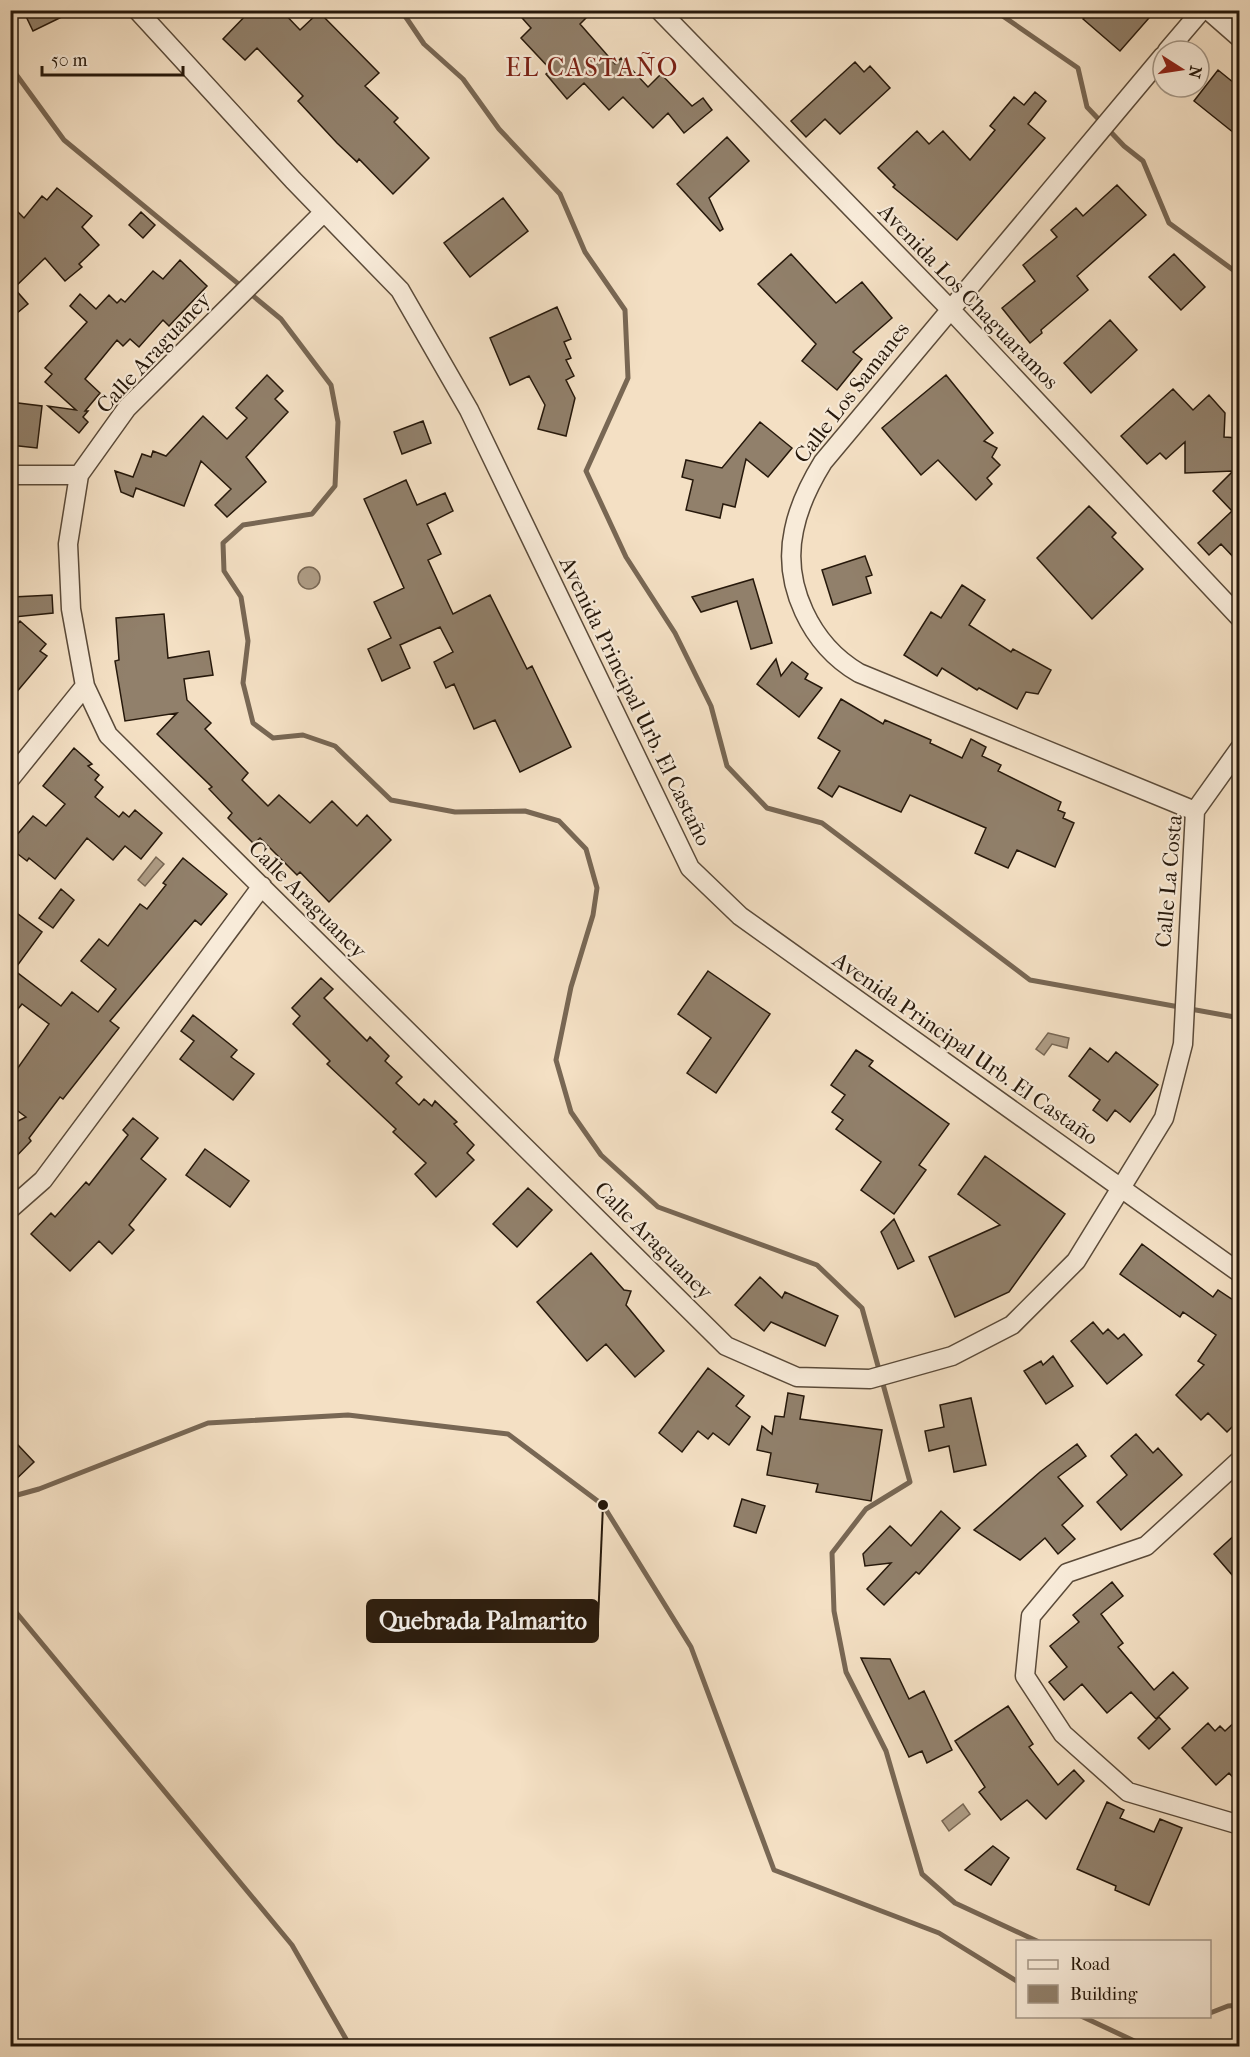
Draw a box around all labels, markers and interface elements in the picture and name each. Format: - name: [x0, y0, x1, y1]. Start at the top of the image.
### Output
- scale bar: [42, 39, 183, 77]
- north arrow: [1151, 39, 1211, 99]
- text: 50 m: [51, 50, 88, 71]
- district label: EL CASTAÑO: [505, 51, 679, 83]
- text: N: [1184, 64, 1206, 81]
- street label: Avenida Los Chaguaramos: [872, 198, 1064, 395]
- street label: Calle Araguaney: [91, 286, 217, 419]
- street label: Calle Los Samanes: [789, 317, 915, 468]
- street label: Avenida Principal Urb. El Castaño: [553, 552, 717, 850]
- street label: Calle La Costa: [1150, 813, 1188, 948]
- street label: Calle Araguaney: [243, 835, 373, 965]
- street label: Avenida Principal Urb. El Castaño: [827, 946, 1103, 1151]
- street label: Calle Araguaney: [589, 1176, 719, 1306]
- callout: Quebrada Palmarito: [367, 1600, 598, 1642]
- text: Quebrada Palmarito: [379, 1607, 587, 1635]
- legend: [1016, 1940, 1211, 2018]
- text: Road: [1070, 1954, 1110, 1975]
- text: Building: [1070, 1984, 1138, 2005]

